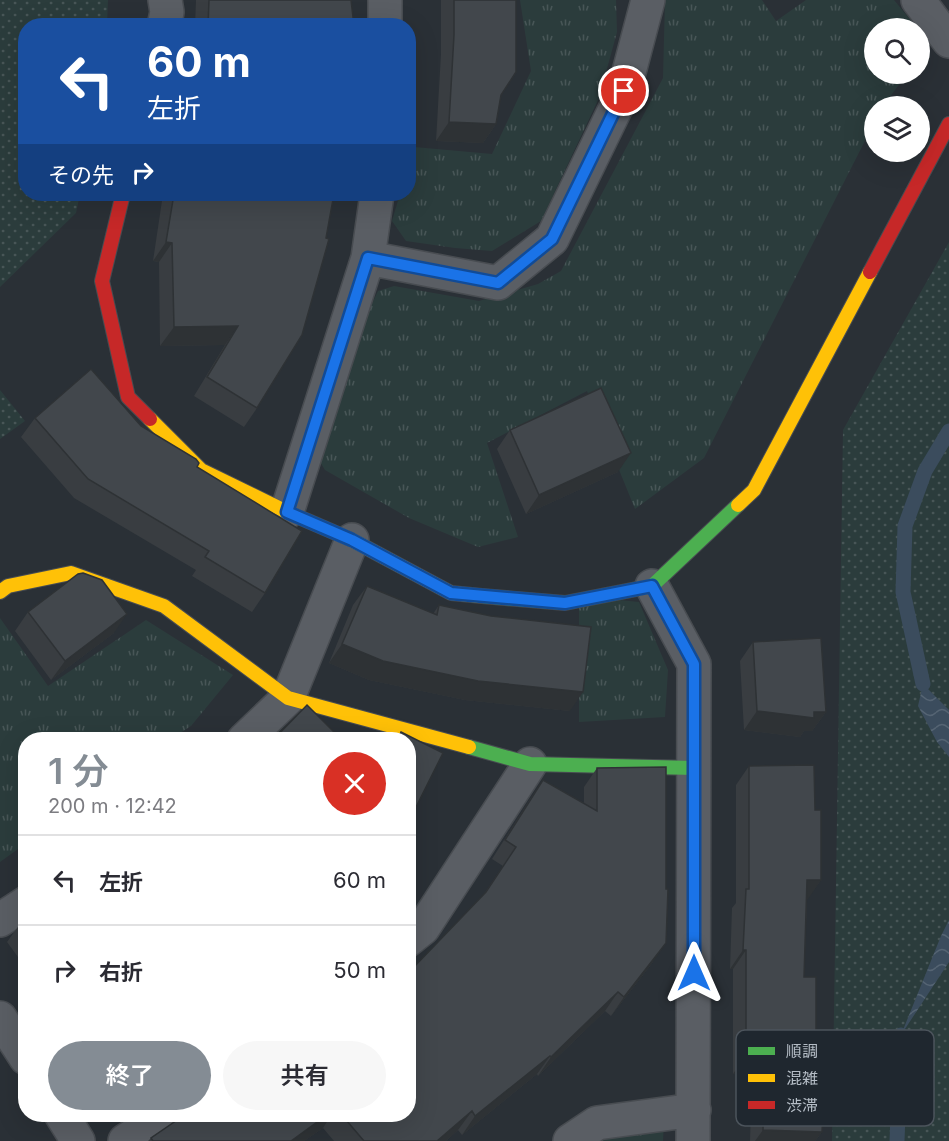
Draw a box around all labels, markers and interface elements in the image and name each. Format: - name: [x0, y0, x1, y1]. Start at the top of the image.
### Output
- map controls: [864, 18, 930, 162]
- button: search: [864, 18, 930, 84]
- text: 60 m: [147, 36, 251, 87]
- icon: left: [48, 42, 126, 120]
- pin: [598, 65, 649, 116]
- icon: arrive: [607, 74, 640, 107]
- text: 左折: [147, 92, 201, 125]
- button: layers: [864, 96, 930, 162]
- icon: right: [126, 156, 159, 189]
- text: その先: [48, 162, 114, 188]
- text: 1 分: [48, 749, 108, 793]
- button: close: [323, 752, 386, 815]
- text: 200 m · 12:42: [48, 794, 177, 818]
- icon: left: [48, 864, 81, 897]
- text: 60 m: [333, 867, 386, 893]
- text: 左折: [99, 869, 143, 895]
- position arrow: [662, 941, 726, 1005]
- icon: right: [48, 954, 81, 987]
- text: 50 m: [333, 957, 386, 983]
- text: 右折: [99, 959, 143, 985]
- legend: [736, 1030, 934, 1126]
- button: 終了: [48, 1041, 211, 1110]
- button: 共有: [223, 1041, 386, 1110]
- text: 順調: [786, 1041, 818, 1061]
- text: 混雑: [786, 1068, 818, 1088]
- text: 渋滞: [786, 1095, 818, 1115]

